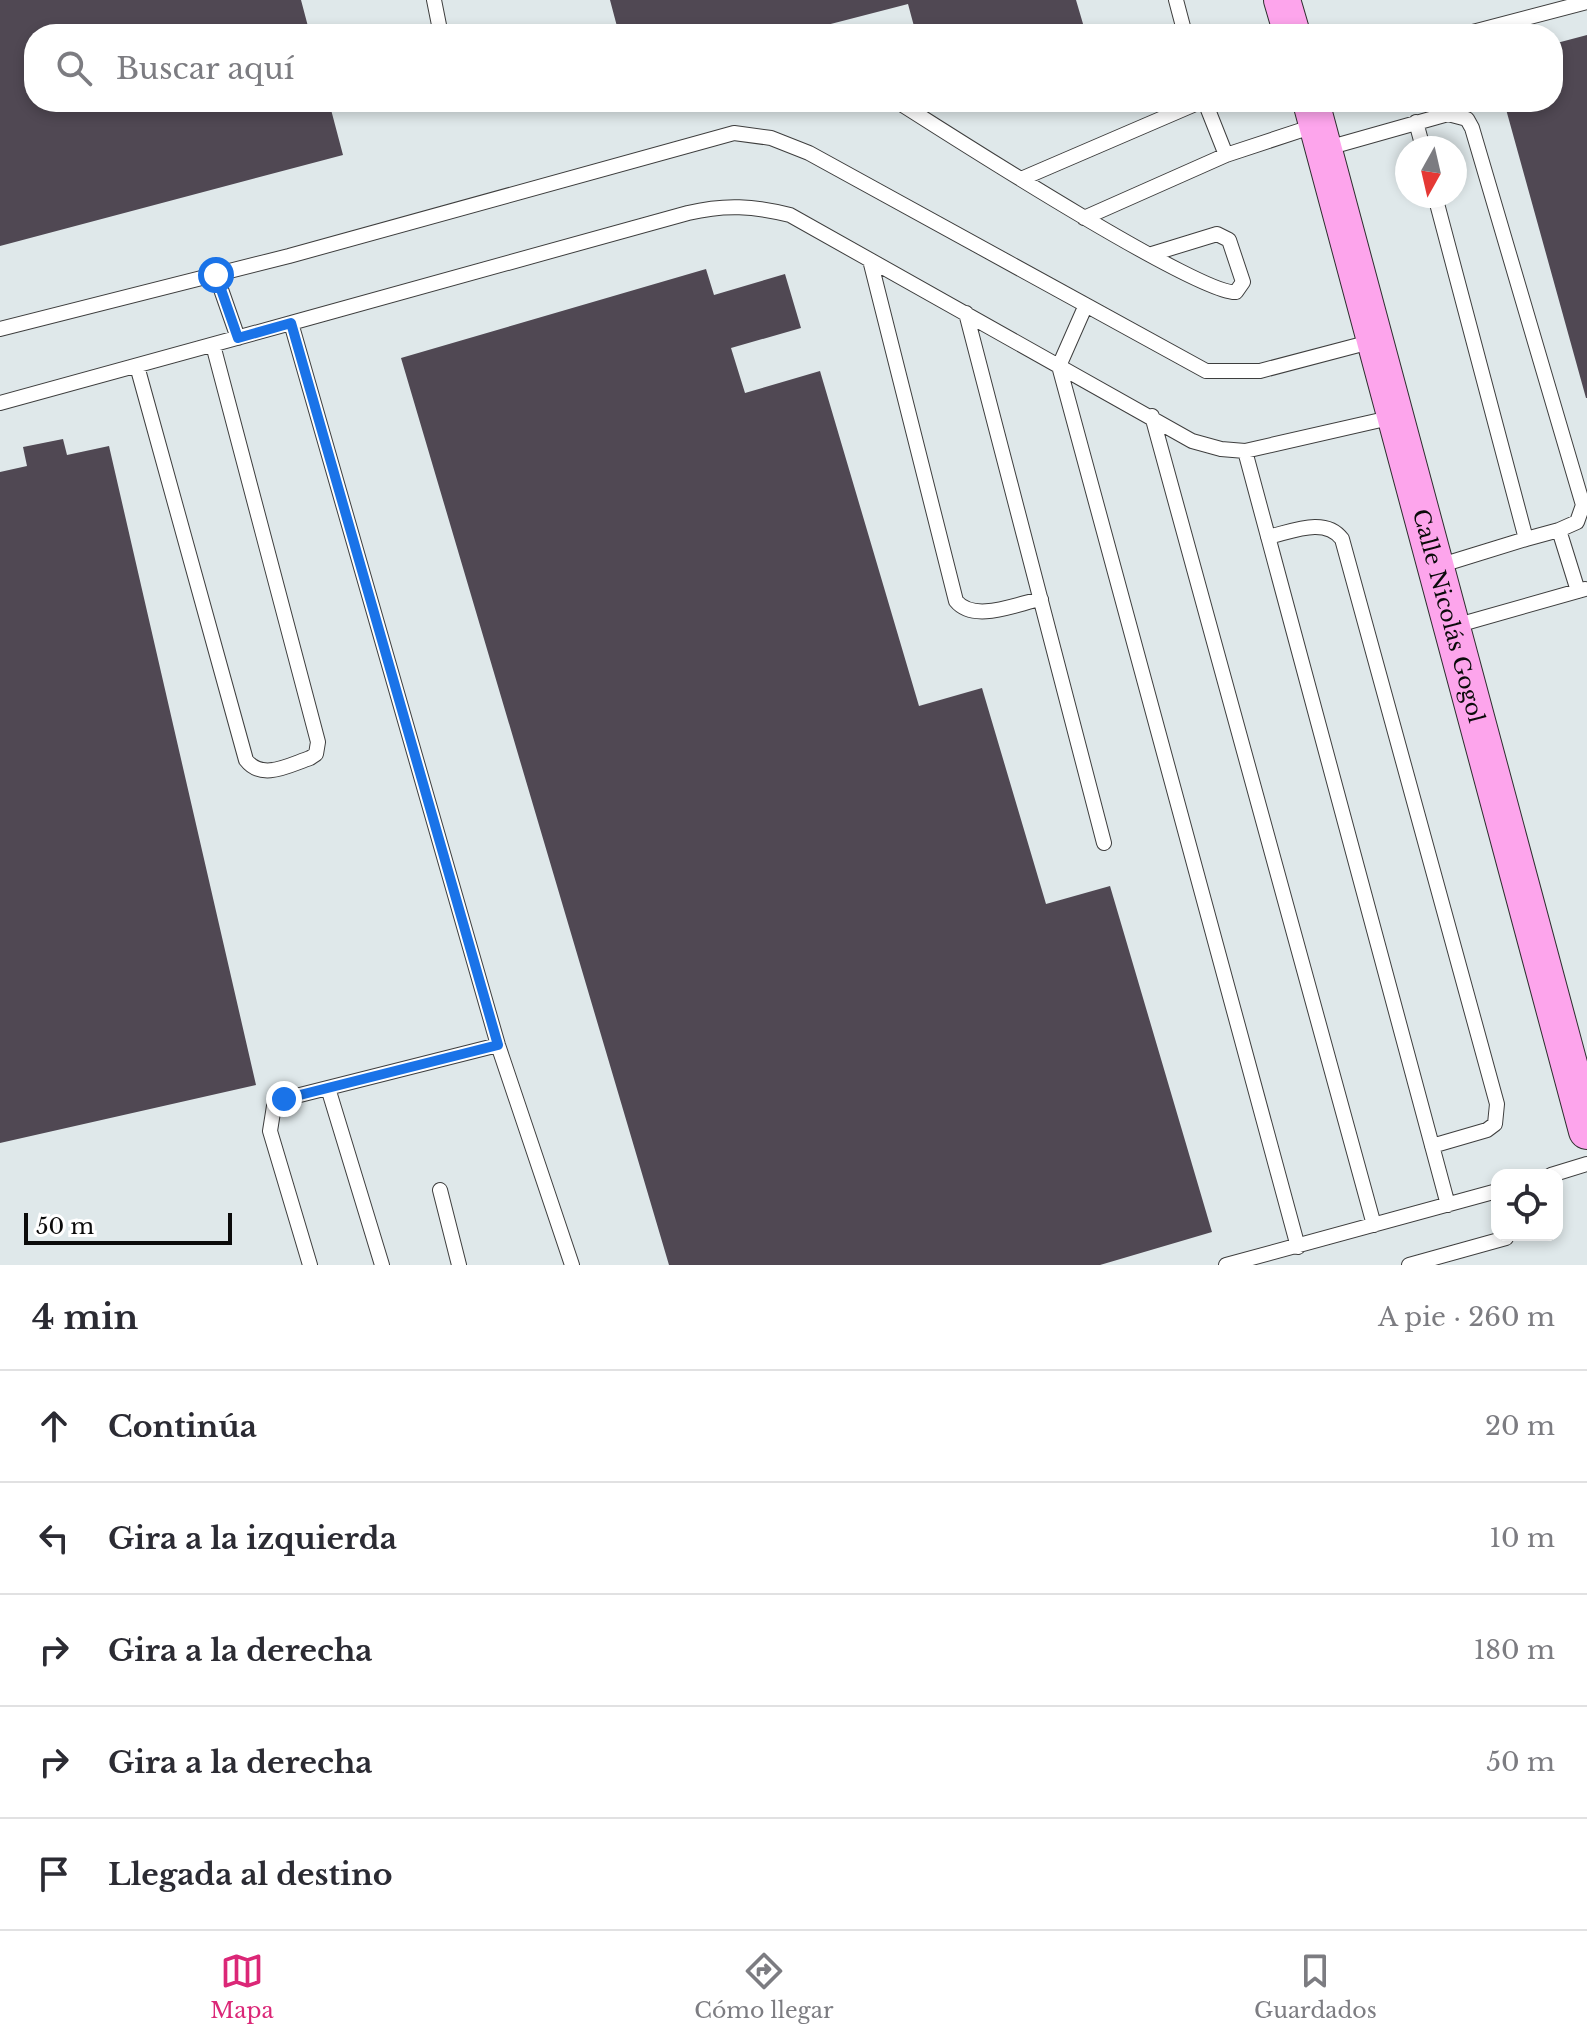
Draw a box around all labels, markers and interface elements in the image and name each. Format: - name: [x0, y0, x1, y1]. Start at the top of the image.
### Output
- search box: [24, 24, 1563, 112]
- icon: search: [52, 46, 96, 90]
- text: Buscar aquí: [116, 50, 294, 87]
- north arrow: [1395, 136, 1467, 208]
- route start: [198, 257, 234, 293]
- street label: Calle Nicolás Gogol: [1407, 506, 1490, 726]
- route end: [266, 1081, 302, 1117]
- map controls: [1491, 1169, 1563, 1241]
- button: locate: [1491, 1169, 1563, 1241]
- scale bar: [24, 1209, 232, 1245]
- text: 50 m: [36, 1213, 94, 1240]
- text: 4 min: [32, 1296, 138, 1338]
- text: A pie · 260 m: [1378, 1301, 1555, 1333]
- icon: ahead: [32, 1404, 76, 1448]
- text: Continúa: [108, 1408, 257, 1445]
- text: 20 m: [1485, 1410, 1555, 1442]
- icon: left: [32, 1516, 76, 1560]
- text: Gira a la izquierda: [108, 1520, 397, 1557]
- text: 10 m: [1489, 1522, 1555, 1554]
- icon: right: [32, 1628, 76, 1672]
- text: Gira a la derecha: [108, 1632, 373, 1669]
- text: 180 m: [1474, 1634, 1555, 1666]
- icon: right: [32, 1740, 76, 1784]
- text: Gira a la derecha: [108, 1744, 373, 1781]
- text: 50 m: [1486, 1746, 1555, 1778]
- icon: arrive: [32, 1852, 76, 1896]
- text: Llegada al destino: [108, 1856, 393, 1893]
- tab: Mapa: [210, 1949, 274, 2024]
- tab: Cómo llegar: [694, 1949, 833, 2024]
- tab: Guardados: [1254, 1949, 1377, 2024]

